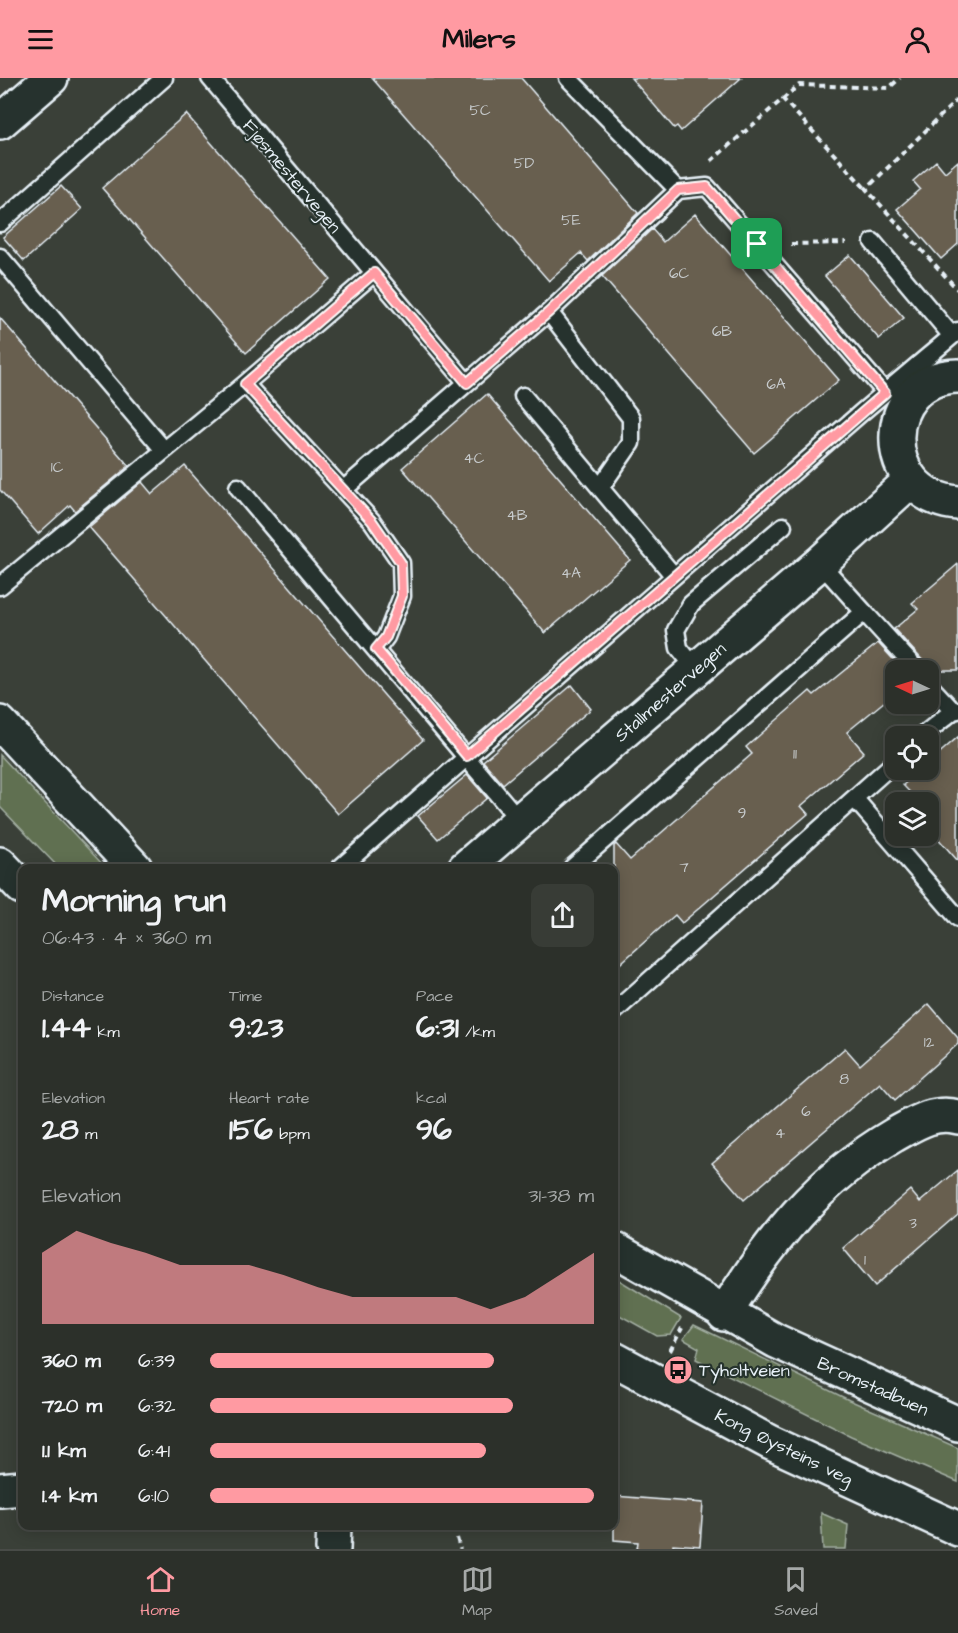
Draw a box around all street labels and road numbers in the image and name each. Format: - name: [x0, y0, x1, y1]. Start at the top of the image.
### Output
- street label: Fjøsmestervegen: [236, 114, 347, 239]
- street label: Stallmestervegen: [609, 637, 732, 749]
- street label: Bromstadbuen: [813, 1351, 932, 1422]
- street label: Kong Øysteins veg: [710, 1403, 857, 1493]

